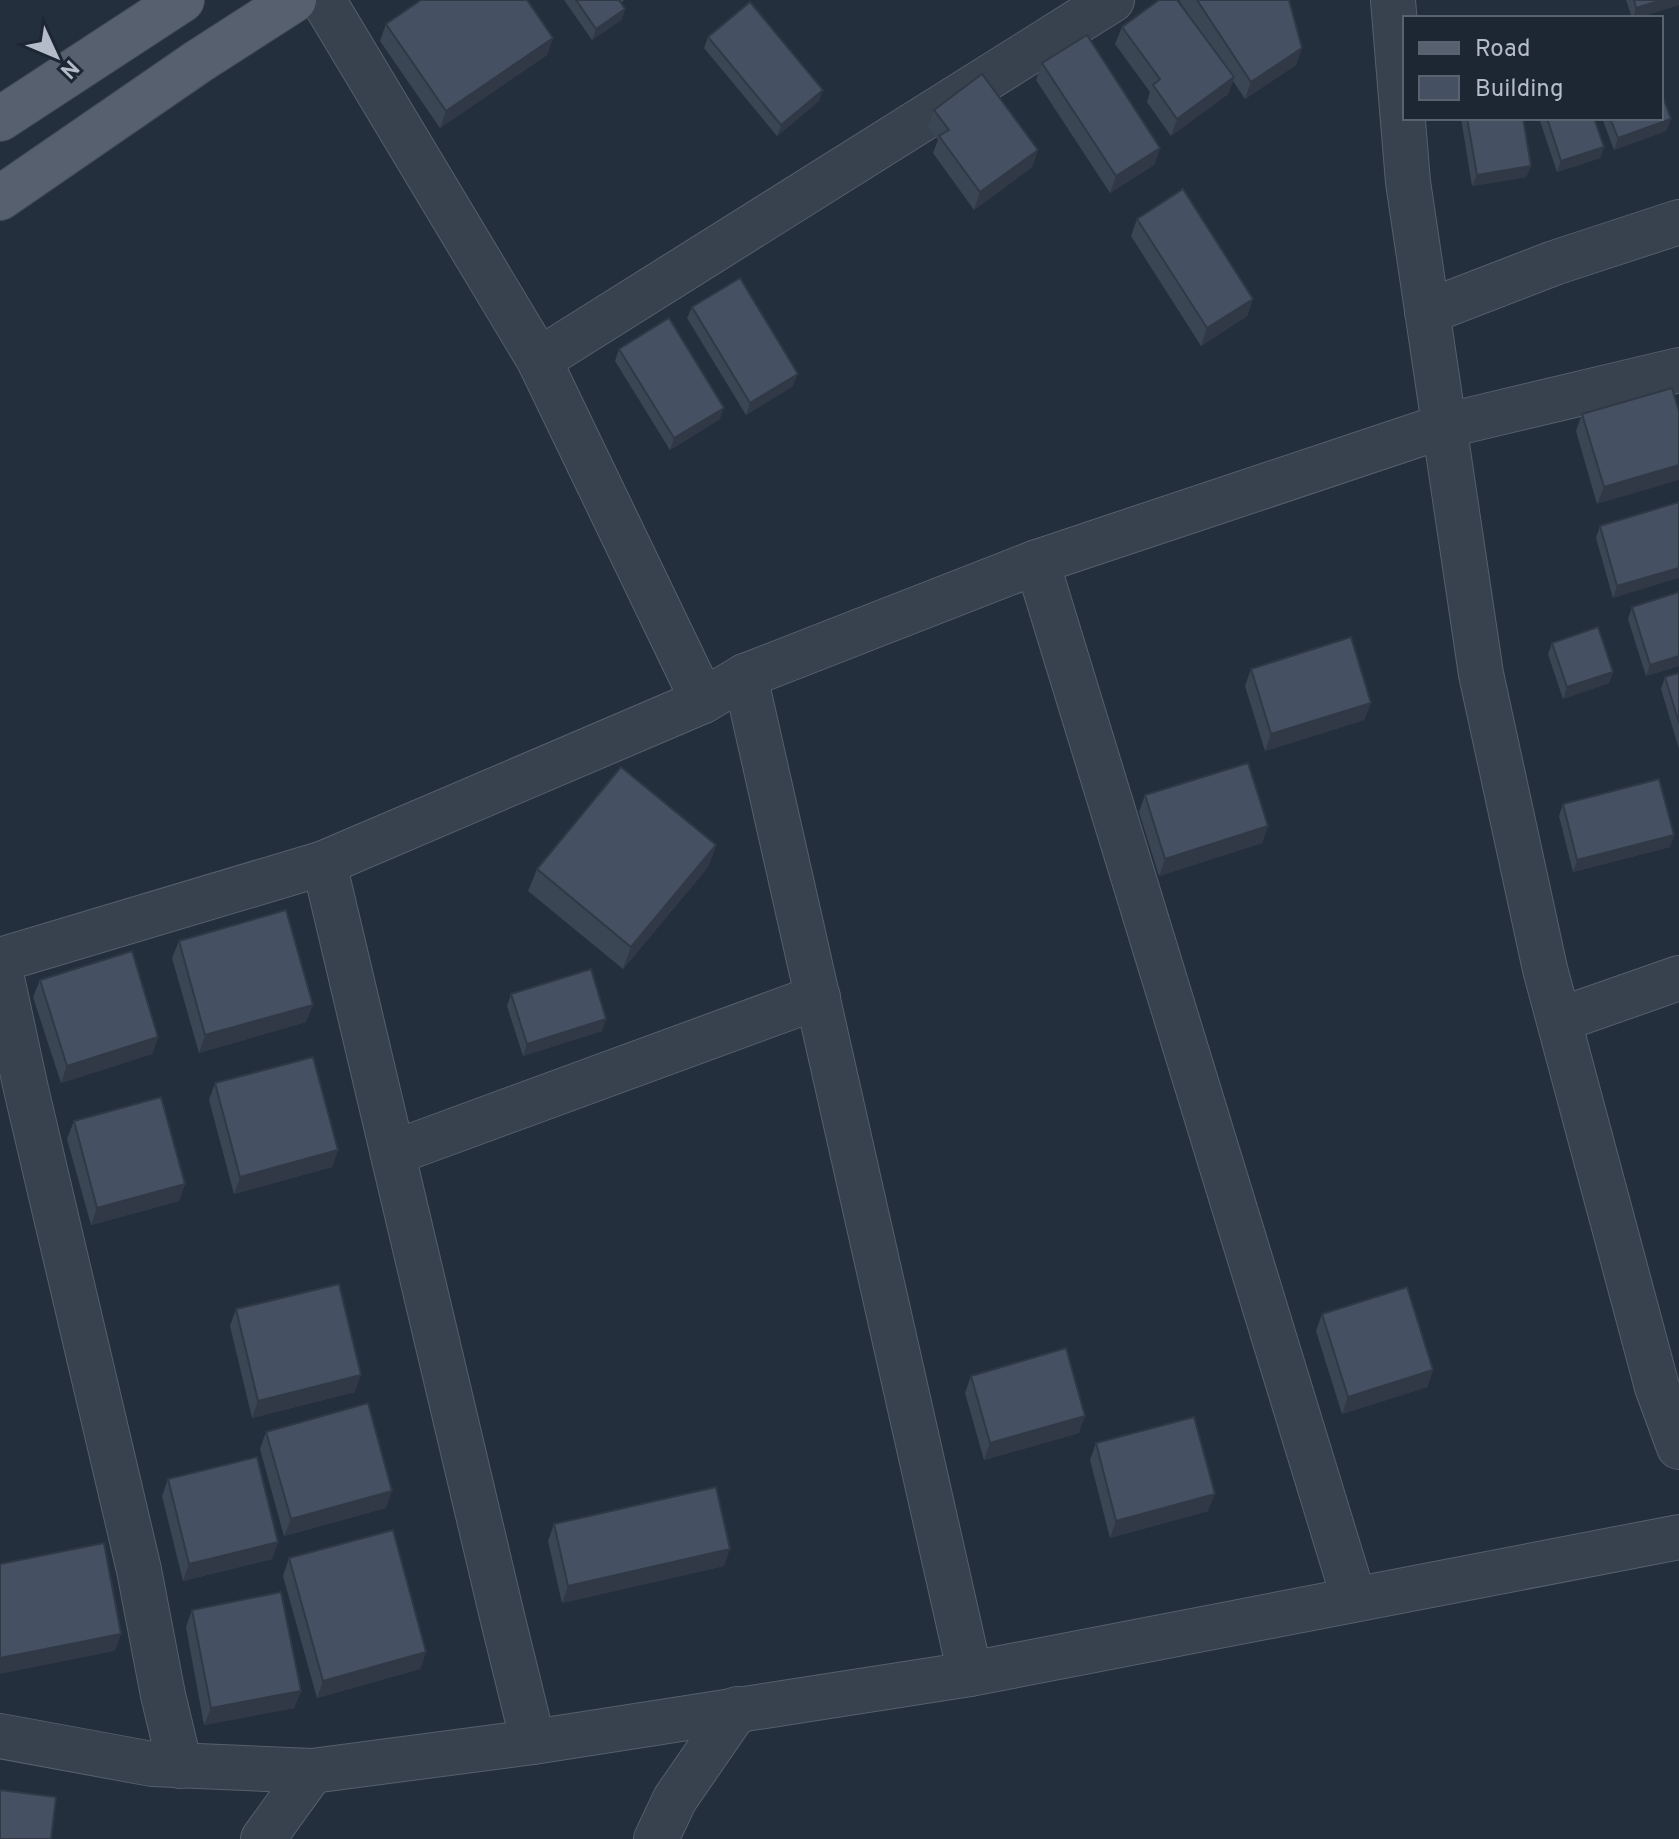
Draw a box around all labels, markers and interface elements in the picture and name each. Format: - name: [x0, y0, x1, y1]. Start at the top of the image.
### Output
- north arrow: [16, 16, 96, 96]
- legend: [1403, 16, 1663, 120]
- text: Road: [1475, 35, 1531, 65]
- text: N: [53, 53, 84, 83]
- text: Building: [1475, 75, 1564, 105]

